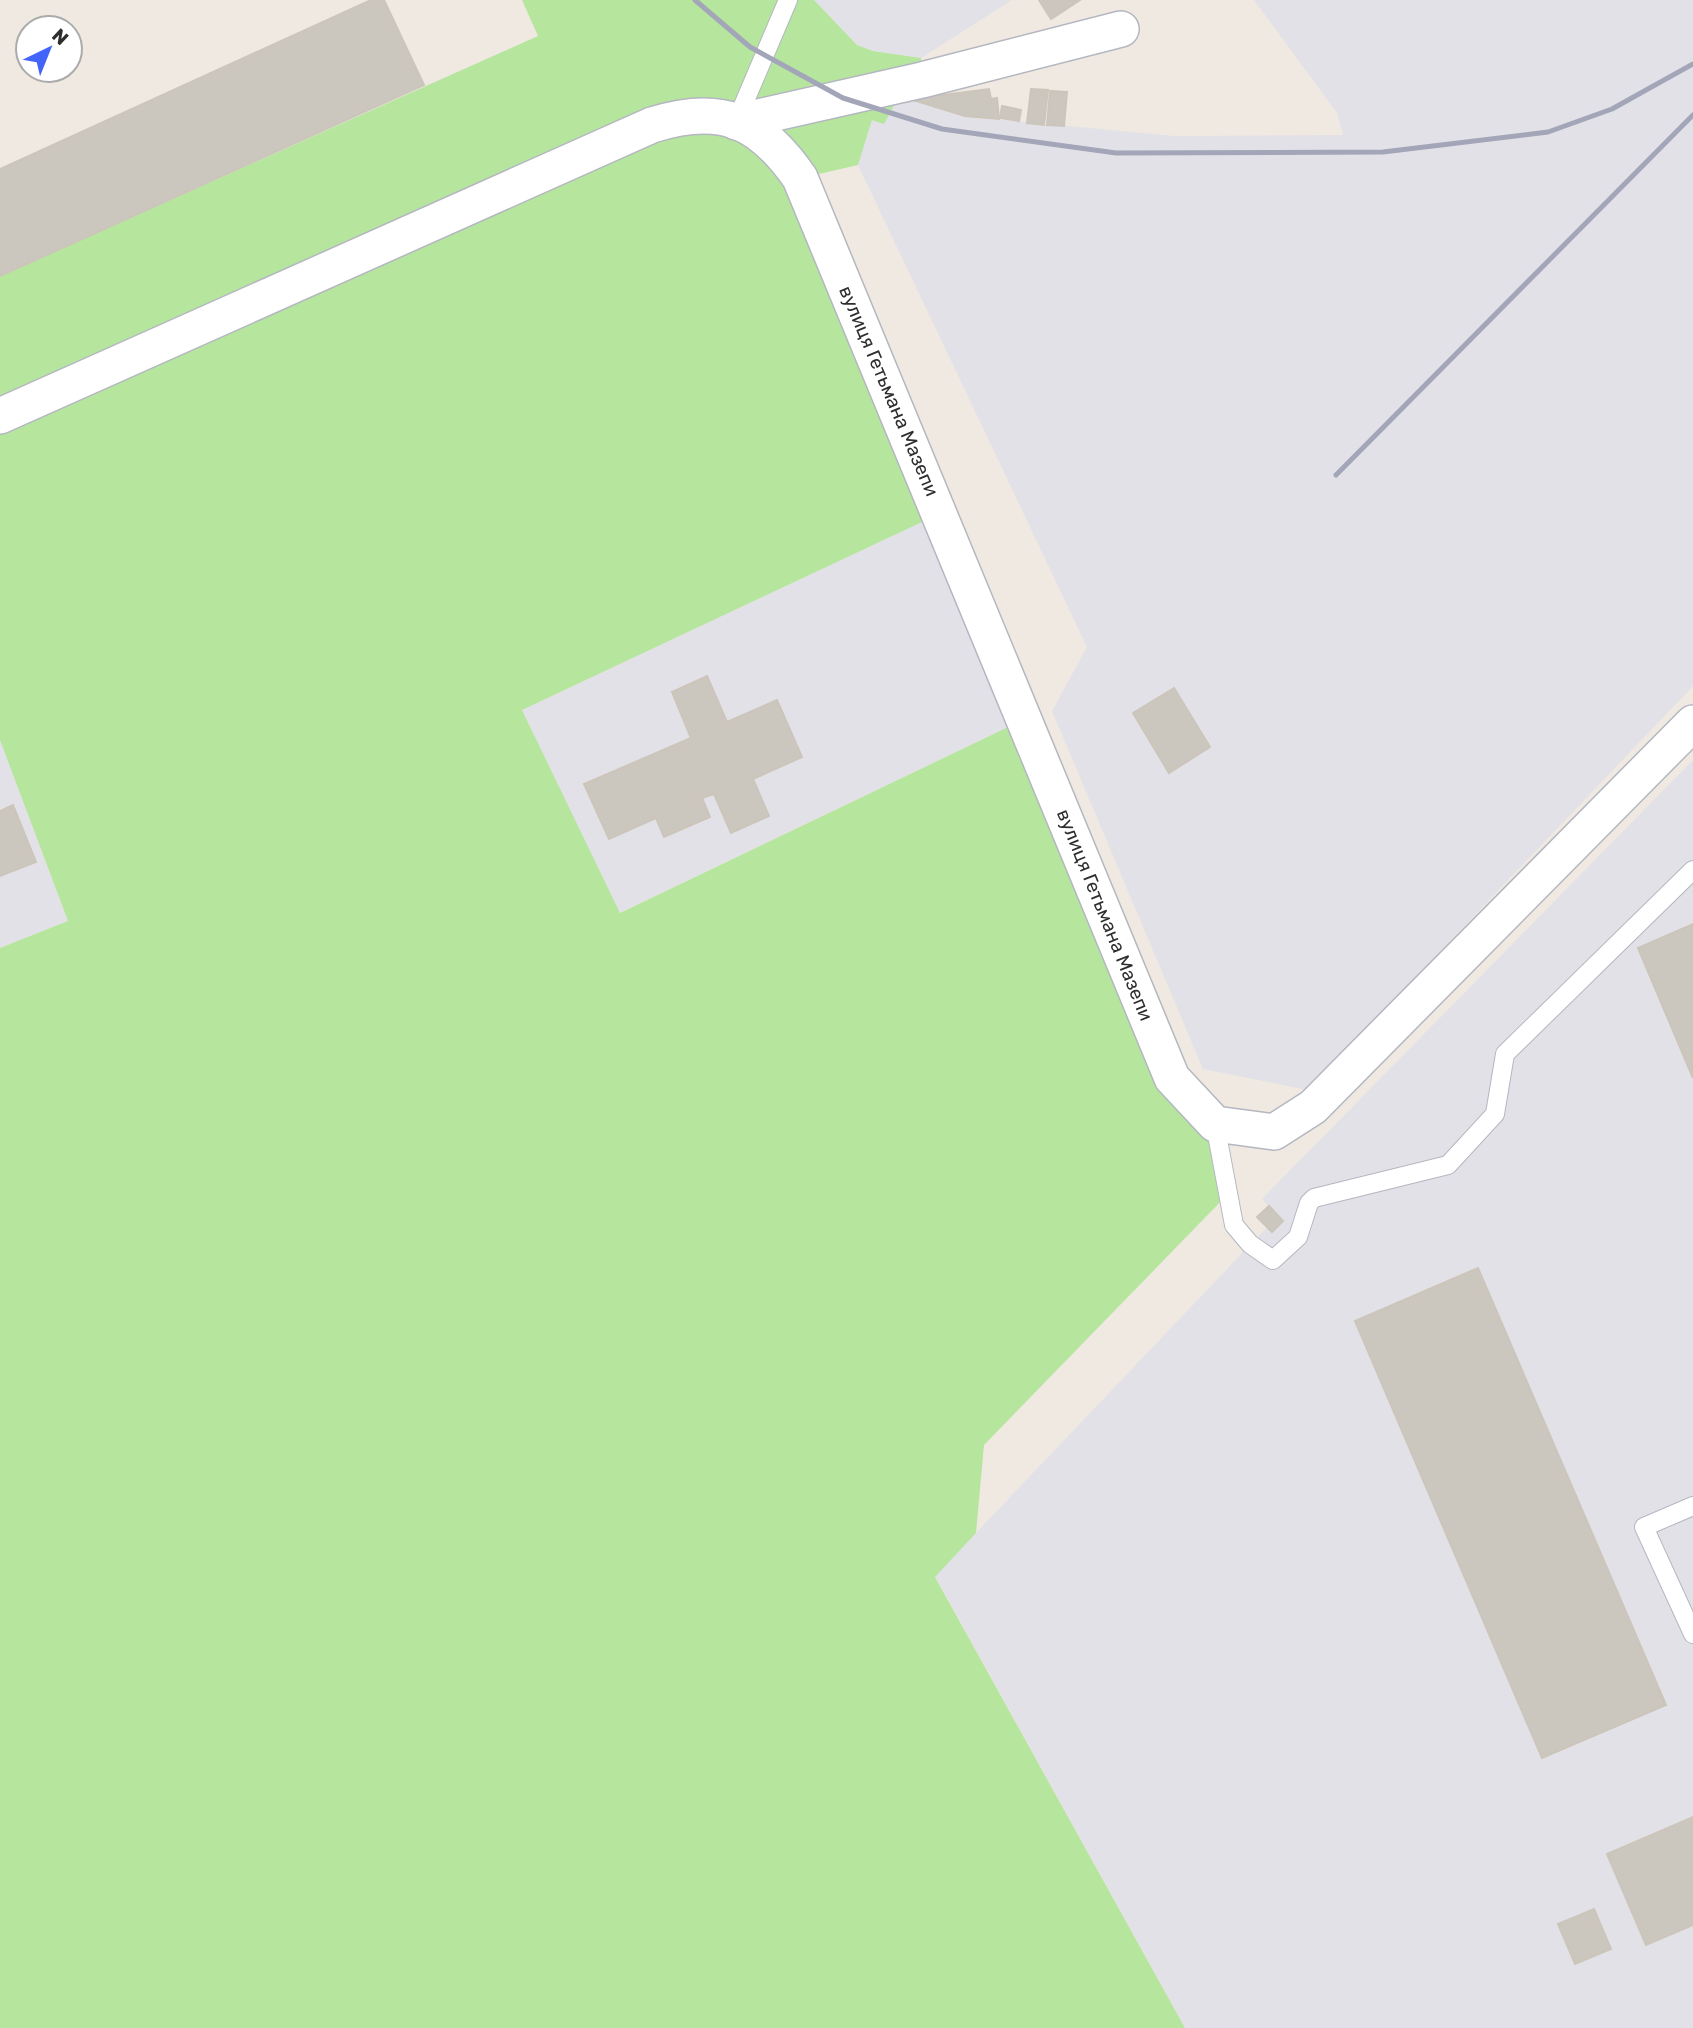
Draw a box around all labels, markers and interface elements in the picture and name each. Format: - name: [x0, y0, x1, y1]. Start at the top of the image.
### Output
- north arrow: [14, 14, 84, 84]
- text: N: [47, 24, 73, 50]
- street label: вулиця Гетьмана Мазепи: [834, 282, 944, 500]
- street label: вулиця Гетьмана Мазепи: [1052, 806, 1158, 1024]

